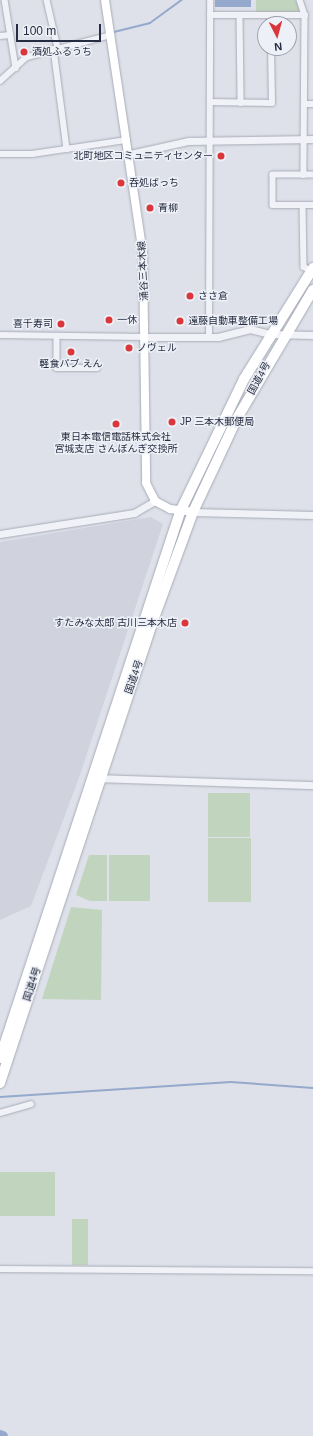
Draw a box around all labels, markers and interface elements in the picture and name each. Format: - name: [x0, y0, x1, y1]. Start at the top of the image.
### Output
- scale bar: [18, 16, 103, 42]
- north arrow: [257, 16, 297, 56]
- text: 100 m: [23, 24, 56, 38]
- text: N: [274, 41, 283, 53]
- place label: 酒処ふるうち: [32, 46, 92, 58]
- marker: 酒処ふるうち: [19, 47, 29, 57]
- place label: 北町地区コミュニティセンター: [73, 150, 213, 162]
- marker: 北町地区コミュニティセンター: [216, 151, 226, 161]
- place label: 呑処ばっち: [129, 177, 179, 189]
- marker: 呑処ばっち: [116, 178, 126, 188]
- place label: 青柳: [158, 202, 178, 214]
- marker: 青柳: [145, 203, 155, 213]
- street label: 涌谷三本木線: [135, 241, 151, 301]
- place label: ささ倉: [198, 290, 228, 302]
- marker: ささ倉: [185, 291, 195, 301]
- place label: 一休: [117, 314, 137, 326]
- marker: 一休: [104, 315, 114, 325]
- place label: 遠藤自動車整備工場: [188, 315, 278, 327]
- marker: 遠藤自動車整備工場: [175, 316, 185, 326]
- place label: 喜千寿司: [13, 318, 53, 330]
- marker: 喜千寿司: [56, 319, 66, 329]
- place label: ノヴェル: [137, 342, 177, 354]
- marker: ノヴェル: [124, 343, 134, 353]
- marker: 軽食パブ えん: [66, 347, 76, 357]
- place label: 軽食パブ えん: [40, 358, 102, 370]
- street label: 国道4号: [245, 360, 273, 396]
- place label: JP 三本木郵便局: [180, 416, 254, 428]
- marker: JP 三本木郵便局: [167, 417, 177, 427]
- marker: 東日本電信電話株式会社 宮城支店 さんぼんぎ交換所: [111, 419, 121, 429]
- place label: 東日本電信電話株式会社 宮城支店 さんぼんぎ交換所: [55, 430, 177, 454]
- place label: すたみな太郎 古川三本木店: [54, 617, 177, 629]
- marker: すたみな太郎 古川三本木店: [180, 618, 190, 628]
- street label: 国道4号: [123, 658, 145, 696]
- street label: 国道4号: [21, 965, 43, 1003]

